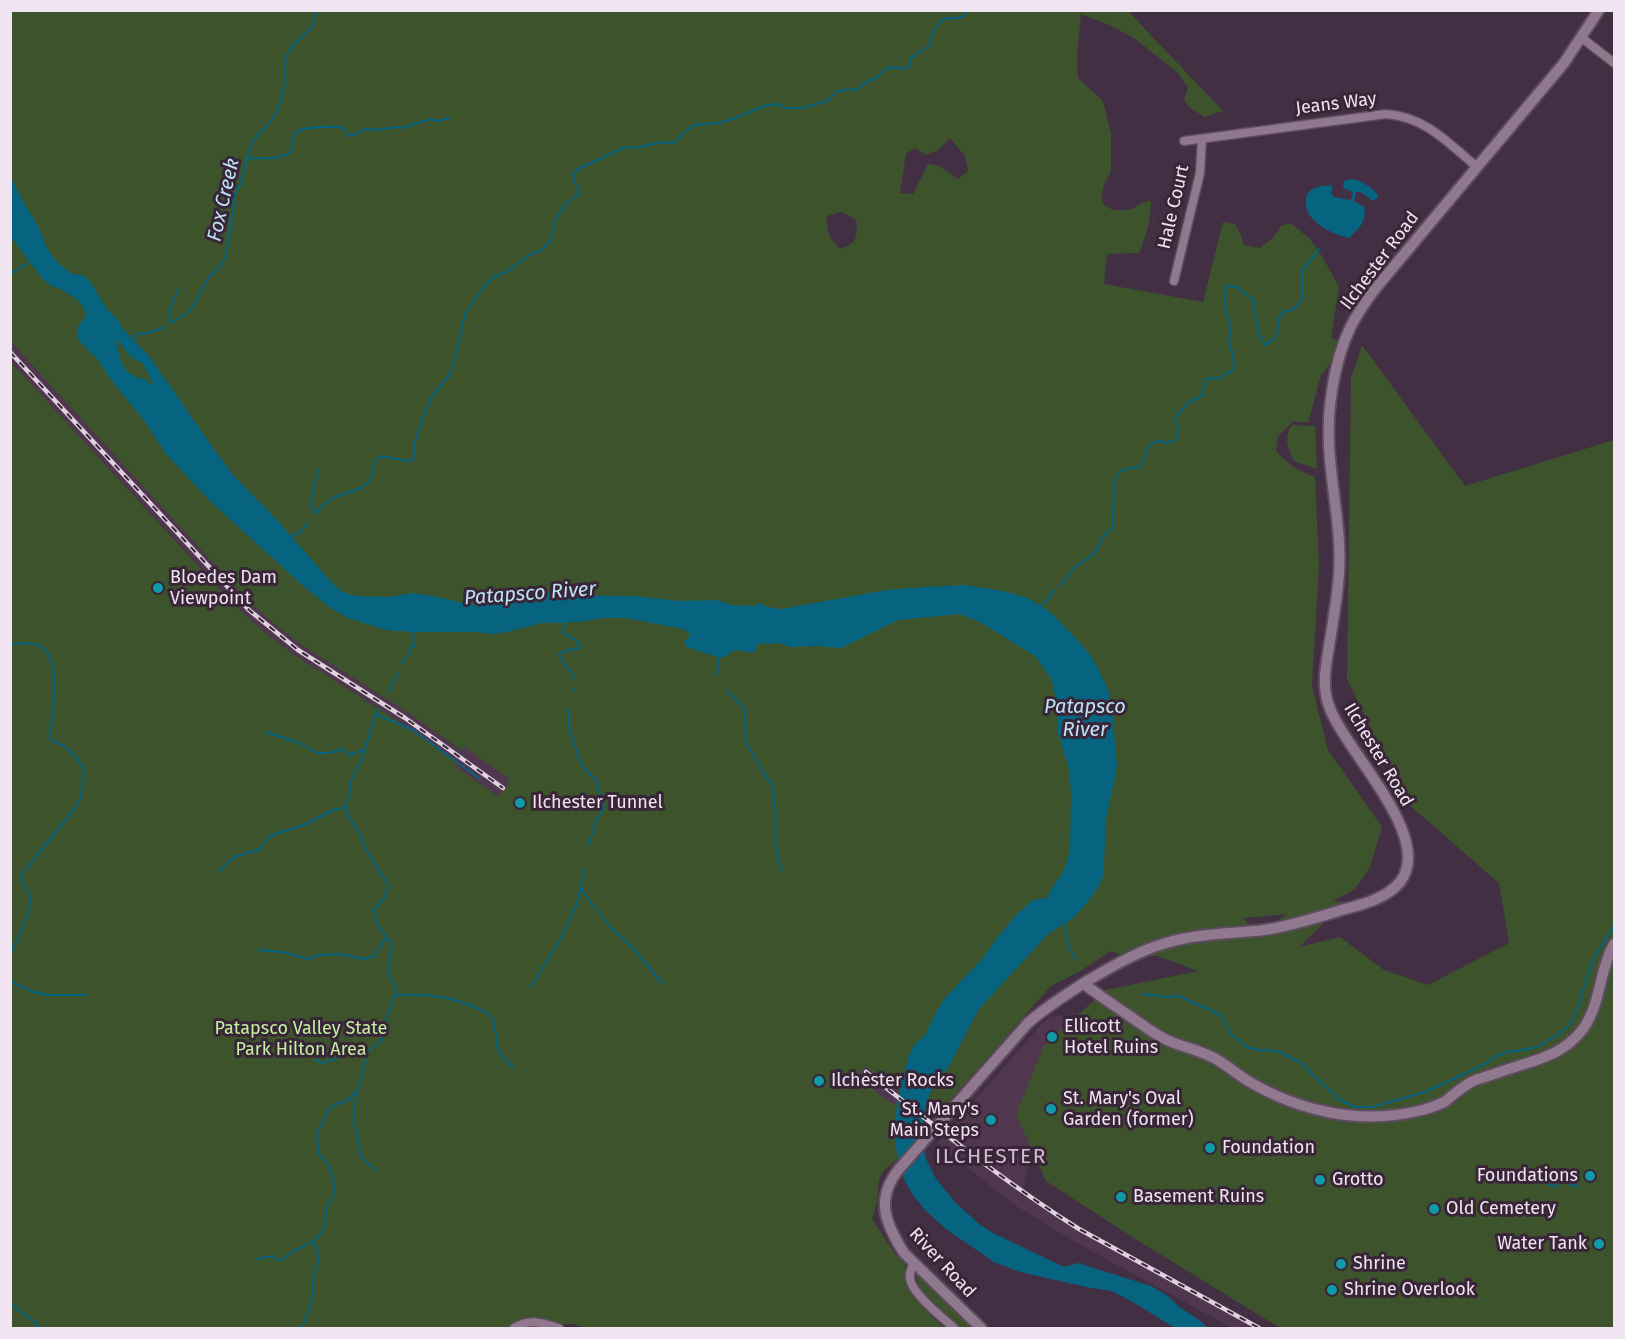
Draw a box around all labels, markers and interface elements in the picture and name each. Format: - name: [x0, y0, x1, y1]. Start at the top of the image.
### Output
- street label: Jeans Way: [1294, 88, 1378, 120]
- water label: Fox Creek: [203, 156, 245, 244]
- street label: Hale Court: [1154, 163, 1194, 251]
- street label: Ilchester Road: [1336, 208, 1424, 314]
- place label: Bloedes Dam Viewpoint: [170, 567, 277, 610]
- water label: Patapsco River: [463, 577, 597, 611]
- marker: Bloedes Dam Viewpoint: [151, 581, 165, 595]
- water label: Patapsco River: [1044, 695, 1126, 742]
- street label: Ilchester Road: [1339, 699, 1417, 811]
- place label: Ilchester Tunnel: [532, 792, 663, 814]
- marker: Ilchester Tunnel: [513, 796, 527, 810]
- place label: Ellicott Hotel Ruins: [1064, 1016, 1158, 1058]
- park label: Patapsco Valley State Park Hilton Area: [215, 1018, 387, 1060]
- marker: Ellicott Hotel Ruins: [1045, 1030, 1059, 1044]
- place label: Ilchester Rocks: [831, 1070, 954, 1092]
- marker: Ilchester Rocks: [812, 1074, 826, 1088]
- place label: St. Mary's Oval Garden (former): [1063, 1088, 1194, 1130]
- place label: St. Mary's Main Steps: [890, 1099, 979, 1142]
- marker: St. Mary's Oval Garden (former): [1044, 1102, 1058, 1116]
- marker: St. Mary's Main Steps: [984, 1113, 998, 1127]
- place label: Foundation: [1222, 1137, 1315, 1159]
- marker: Foundation: [1203, 1141, 1217, 1155]
- district label: ILCHESTER: [935, 1144, 1047, 1170]
- place label: Foundations: [1477, 1165, 1578, 1187]
- place label: Grotto: [1332, 1169, 1384, 1191]
- marker: Foundations: [1583, 1169, 1597, 1183]
- marker: Grotto: [1313, 1173, 1327, 1187]
- place label: Basement Ruins: [1133, 1186, 1264, 1208]
- marker: Basement Ruins: [1114, 1190, 1128, 1204]
- place label: Old Cemetery: [1446, 1198, 1556, 1220]
- marker: Old Cemetery: [1427, 1202, 1441, 1216]
- street label: River Road: [904, 1224, 980, 1302]
- place label: Water Tank: [1497, 1233, 1587, 1255]
- marker: Water Tank: [1592, 1237, 1606, 1251]
- place label: Shrine: [1353, 1253, 1406, 1275]
- marker: Shrine: [1334, 1257, 1348, 1271]
- place label: Shrine Overlook: [1344, 1279, 1475, 1301]
- marker: Shrine Overlook: [1325, 1283, 1339, 1297]

